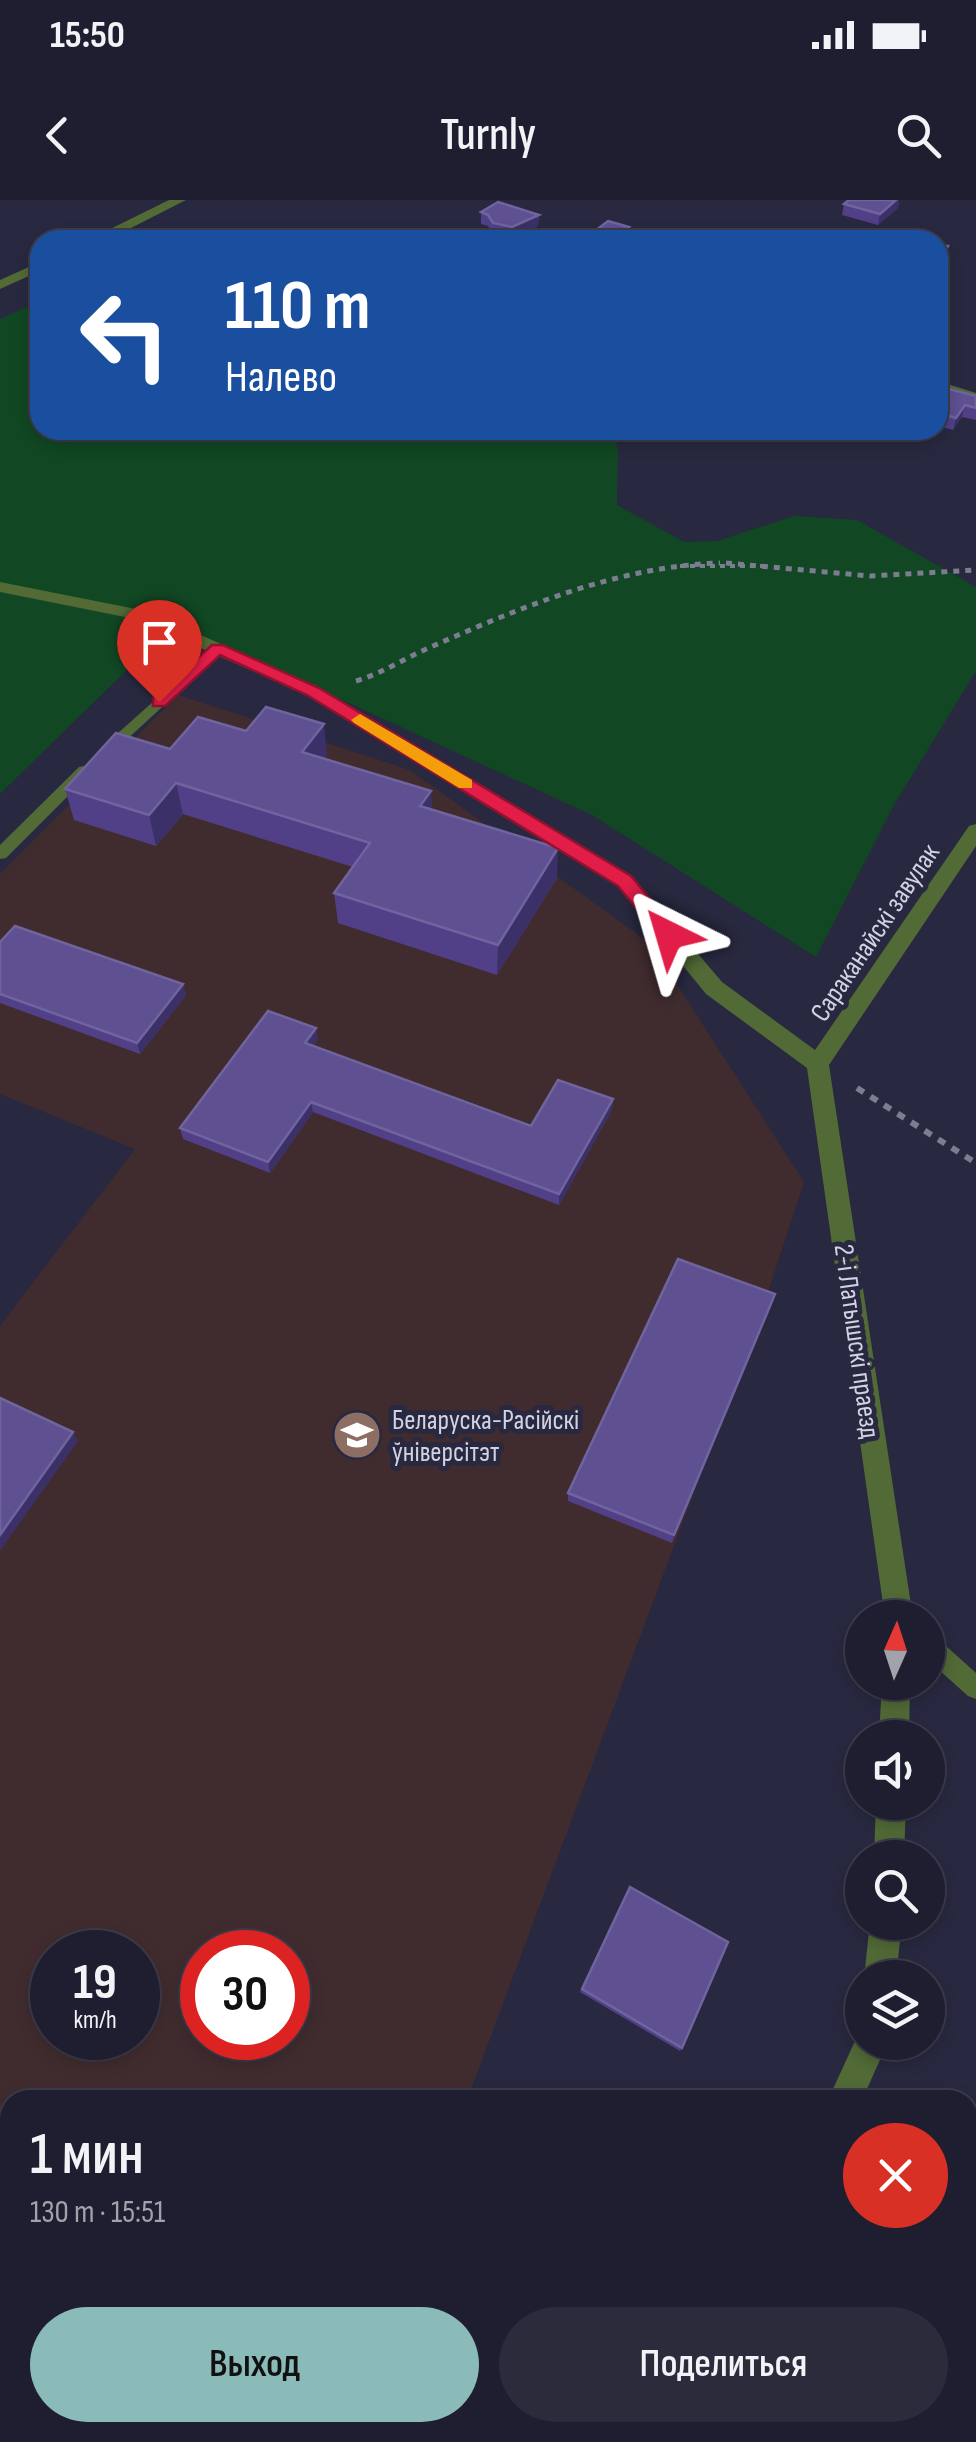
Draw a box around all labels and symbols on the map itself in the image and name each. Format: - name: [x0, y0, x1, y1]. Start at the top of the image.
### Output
- pin: [117, 600, 202, 703]
- street label: Сараканайскі завулак: [804, 837, 947, 1028]
- position arrow: [617, 883, 721, 987]
- street label: 2-і Латышскі праезд: [827, 1242, 887, 1441]
- place label: Беларуска-Расійскі ўніверсітэт: [392, 1404, 579, 1469]
- school or university icon: Беларуска-Расійскі ўніверсітэт: [331, 1409, 383, 1461]
- north arrow: [845, 1600, 945, 1700]
- speed limit sign: 30: [180, 1930, 310, 2060]

